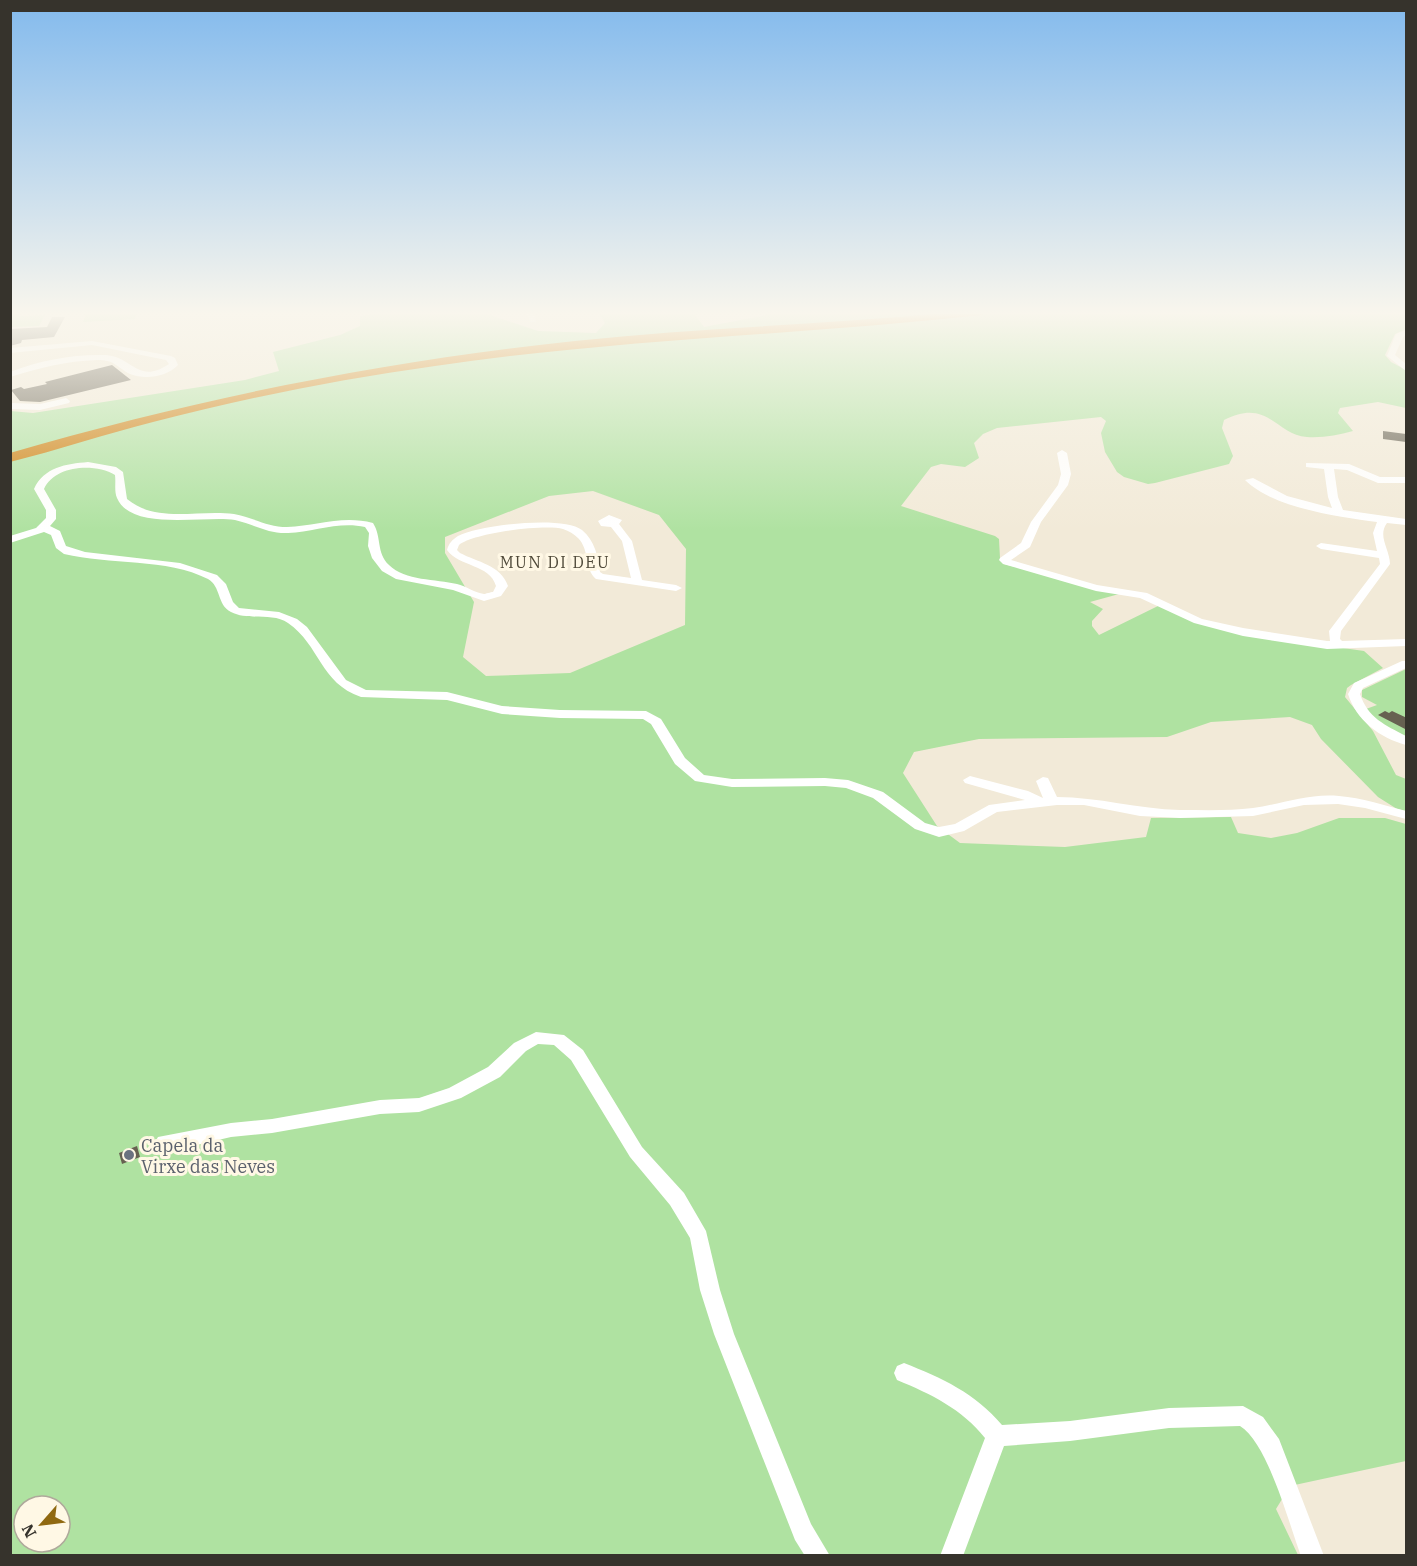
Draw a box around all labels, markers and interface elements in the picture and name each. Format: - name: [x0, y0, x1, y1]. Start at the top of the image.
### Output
- district label: MUN DI DEU: [500, 552, 610, 572]
- place label: Capela da Virxe das Neves: [141, 1134, 275, 1178]
- marker: Capela da Virxe das Neves: [122, 1148, 136, 1162]
- north arrow: [12, 1494, 72, 1554]
- text: N: [17, 1521, 41, 1541]

